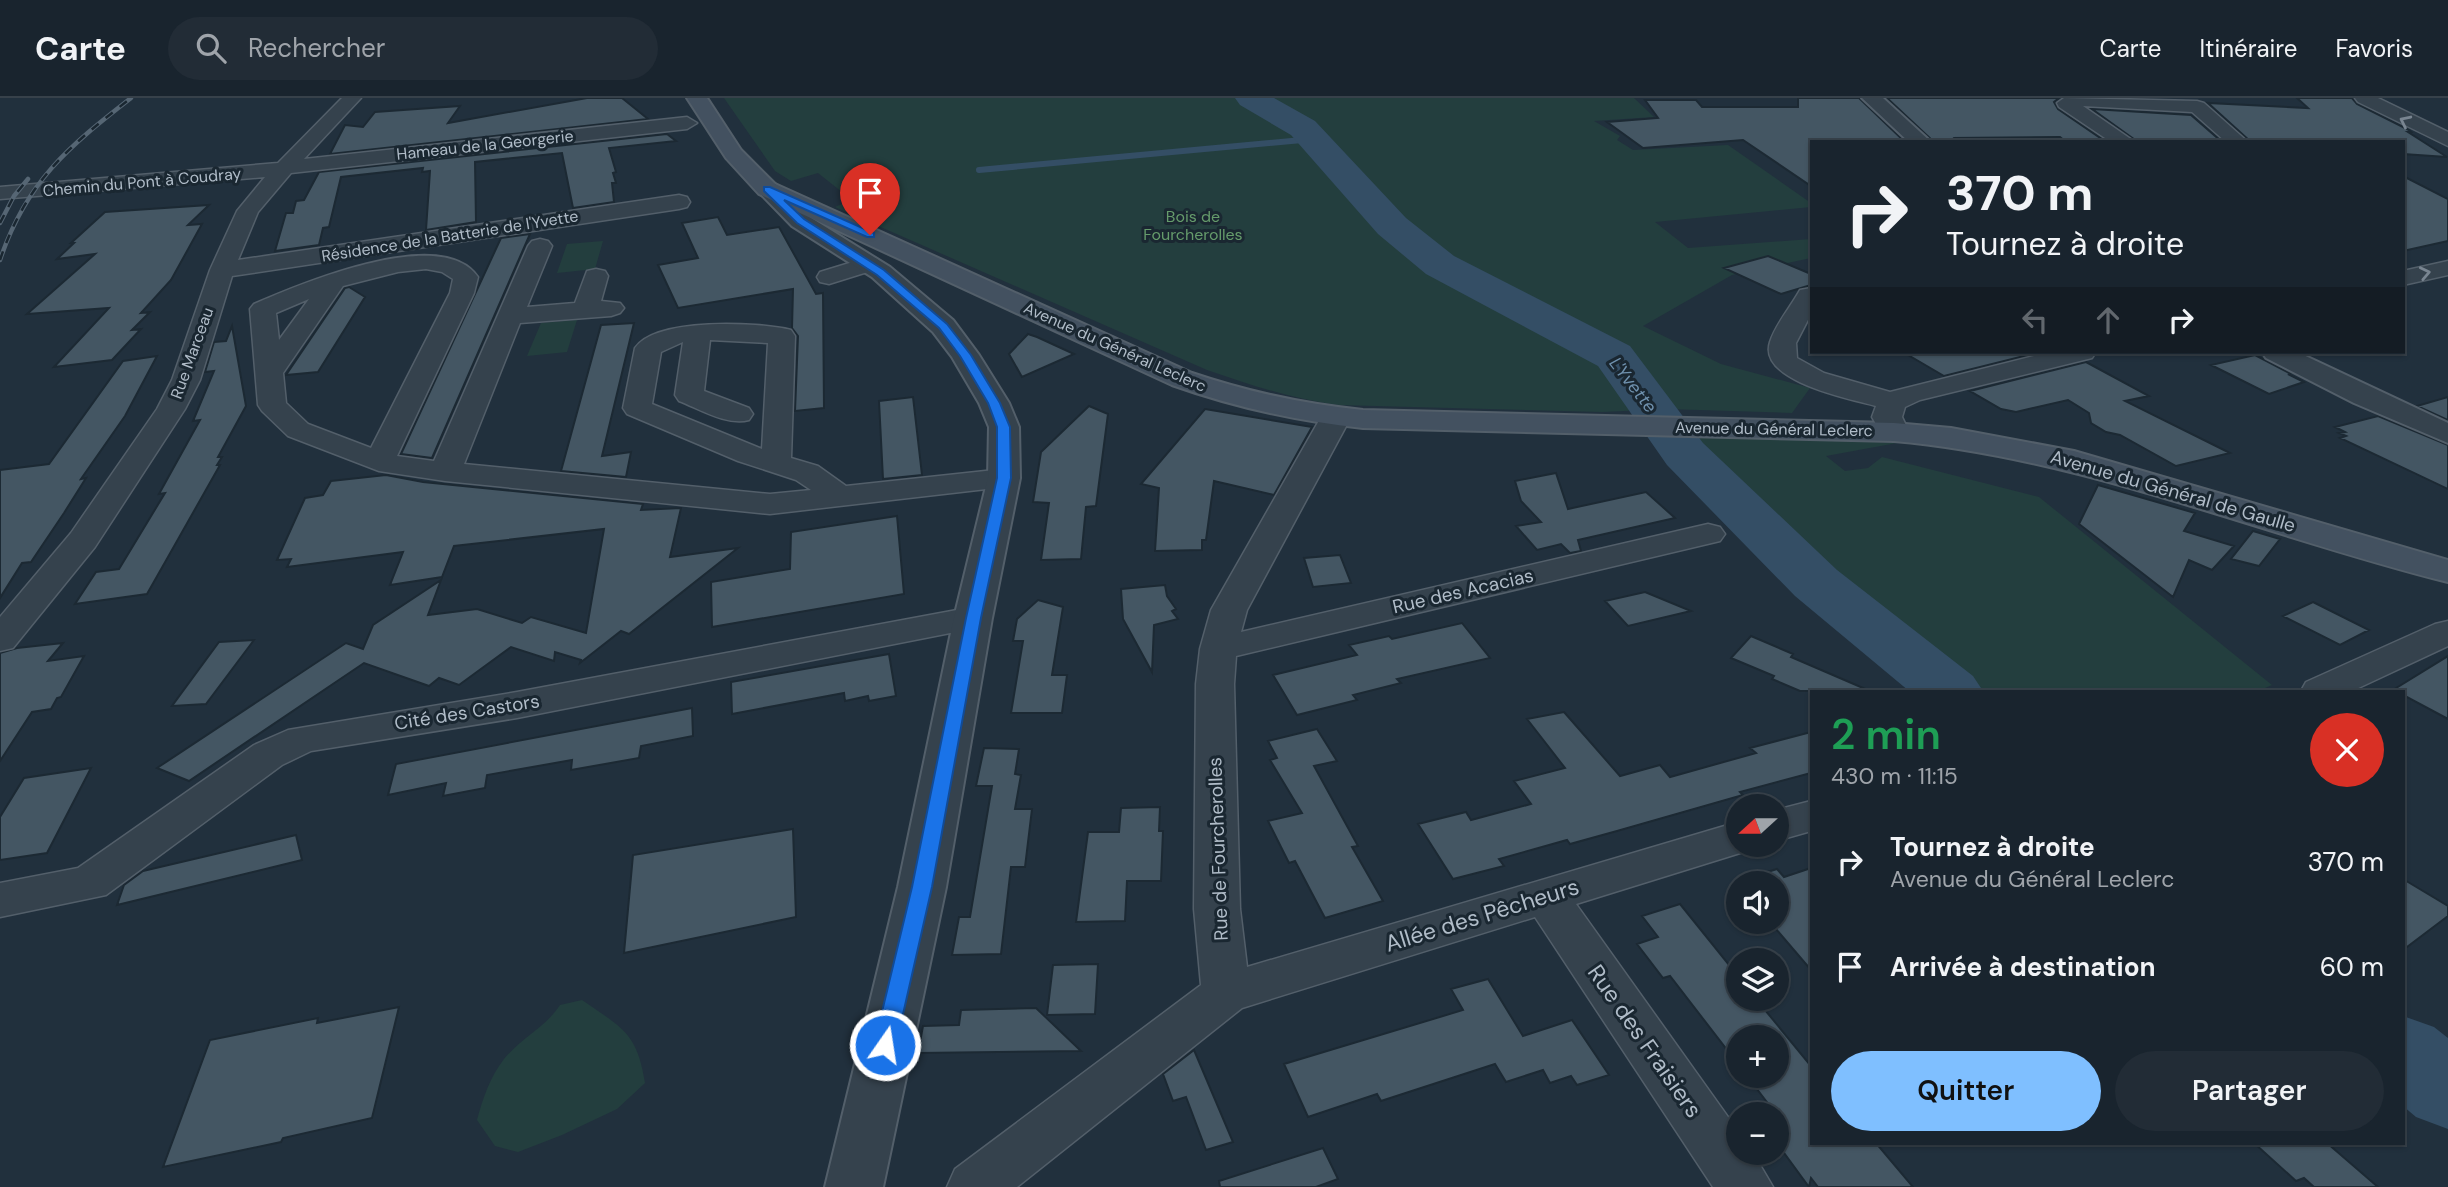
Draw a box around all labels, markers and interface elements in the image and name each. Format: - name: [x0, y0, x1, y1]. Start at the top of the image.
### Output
- search box: [168, 17, 658, 80]
- text: Carte: [35, 27, 126, 70]
- icon: search: [192, 29, 230, 67]
- text: Rechercher: [248, 31, 385, 65]
- text: Carte: [2100, 33, 2161, 64]
- text: Itinéraire: [2199, 33, 2297, 64]
- text: Favoris: [2335, 33, 2413, 64]
- one-way arrow: [2400, 115, 2412, 129]
- street label: Hameau de la Georgerie: [395, 125, 575, 165]
- text: 370 m: [1946, 161, 2093, 225]
- street label: Chemin du Pont à Coudray: [42, 163, 242, 201]
- pin: [840, 163, 900, 235]
- icon: right: [1831, 168, 1922, 259]
- icon: arrive: [851, 174, 889, 212]
- street label: Résidence de la Batterie de l'Yvette: [320, 205, 580, 267]
- park label: Bois de Fourcherolles: [1143, 206, 1243, 245]
- text: Tournez à droite: [1946, 223, 2184, 265]
- one-way arrow: [2419, 266, 2431, 281]
- street label: Avenue du Général Leclerc: [1020, 297, 1210, 397]
- icon: left: [2016, 301, 2054, 339]
- icon: ahead: [2089, 301, 2127, 339]
- icon: right: [2162, 301, 2200, 339]
- street label: Rue Marceau: [166, 304, 218, 402]
- water label: L'Yvette: [1604, 352, 1662, 418]
- street label: Avenue du Général Leclerc: [1675, 417, 1873, 441]
- street label: Avenue du Général de Gaulle: [2048, 444, 2298, 538]
- street label: Rue des Acacias: [1390, 563, 1536, 619]
- street label: Cité des Castors: [393, 688, 541, 736]
- text: 2 min: [1831, 707, 1941, 762]
- button: close: [2310, 713, 2384, 787]
- street label: Rue de Fourcherolles: [1202, 757, 1234, 941]
- text: 430 m · 11:15: [1831, 761, 1958, 791]
- north arrow: [1726, 794, 1788, 858]
- map controls: [1726, 794, 1789, 1165]
- text: Tournez à droite: [1890, 830, 2095, 864]
- icon: right: [1831, 843, 1869, 881]
- text: 370 m: [2308, 845, 2384, 879]
- text: Avenue du Général Leclerc: [1890, 864, 2174, 894]
- street label: Allée des Pêcheurs: [1381, 871, 1583, 959]
- button: sound: [1726, 871, 1789, 934]
- button: layers: [1726, 948, 1789, 1011]
- icon: arrive: [1831, 948, 1869, 986]
- text: Arrivée à destination: [1890, 950, 2156, 984]
- text: 60 m: [2320, 950, 2384, 984]
- street label: Rue des Fraisiers: [1581, 959, 1709, 1123]
- position arrow: [848, 1008, 922, 1082]
- button: +: [1726, 1025, 1789, 1088]
- button: Quitter: [1831, 1051, 2101, 1131]
- button: Partager: [2115, 1051, 2384, 1131]
- button: −: [1726, 1102, 1789, 1165]

